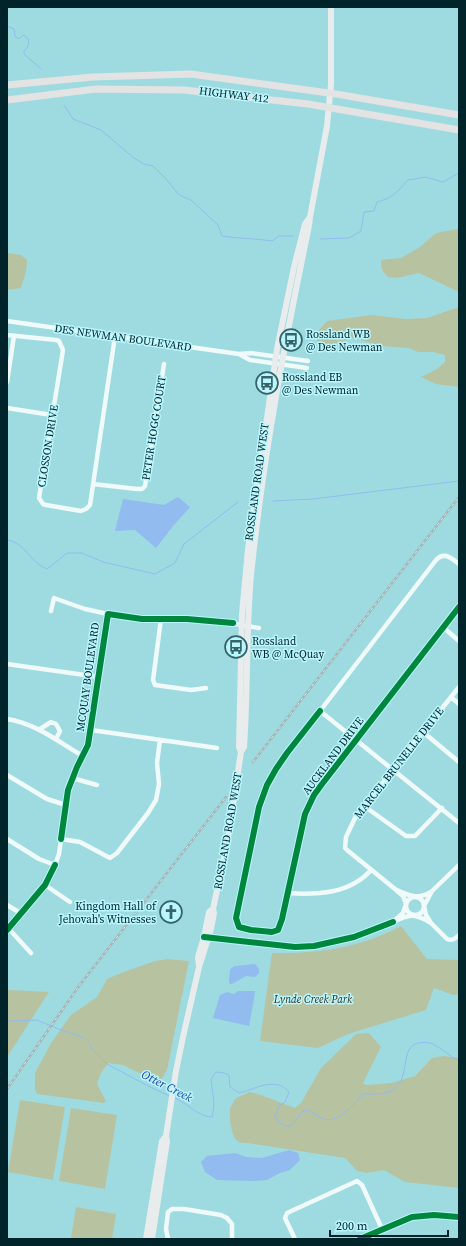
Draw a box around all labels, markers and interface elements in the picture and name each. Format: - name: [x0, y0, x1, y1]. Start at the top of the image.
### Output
- street label: HIGHWAY 412: [198, 83, 270, 107]
- street label: DES NEWMAN BOULEVARD: [54, 321, 193, 355]
- bus stop icon: Rossland WB @ Des Newman: [278, 327, 304, 353]
- place label: Rossland WB @ Des Newman: [306, 327, 383, 355]
- bus stop icon: Rossland EB @ Des Newman: [254, 370, 280, 396]
- place label: Rossland EB @ Des Newman: [282, 370, 359, 398]
- street label: PETER HOGG COURT: [138, 374, 170, 481]
- street label: CLOSSON DRIVE: [34, 403, 62, 488]
- street label: ROSSLAND ROAD WEST: [241, 422, 273, 542]
- street label: MCQUAY BOULEVARD: [73, 621, 103, 733]
- bus stop icon: Rossland WB @ McQuay: [223, 634, 249, 660]
- place label: Rossland WB @ McQuay: [252, 634, 325, 662]
- street label: MARCEL BRUNELLE DRIVE: [351, 704, 447, 822]
- street label: AUCKLAND DRIVE: [299, 714, 367, 798]
- street label: ROSSLAND ROAD WEST: [210, 771, 246, 891]
- place label: Kingdom Hall of Jehovah's Witnesses: [58, 899, 157, 927]
- church icon: Kingdom Hall of Jehovah's Witnesses: [158, 899, 184, 925]
- park label: Lynde Creek Park: [273, 992, 353, 1007]
- water label: Otter Creek: [139, 1066, 196, 1106]
- scale bar: [330, 1212, 448, 1238]
- text: 200 m: [336, 1218, 368, 1234]

